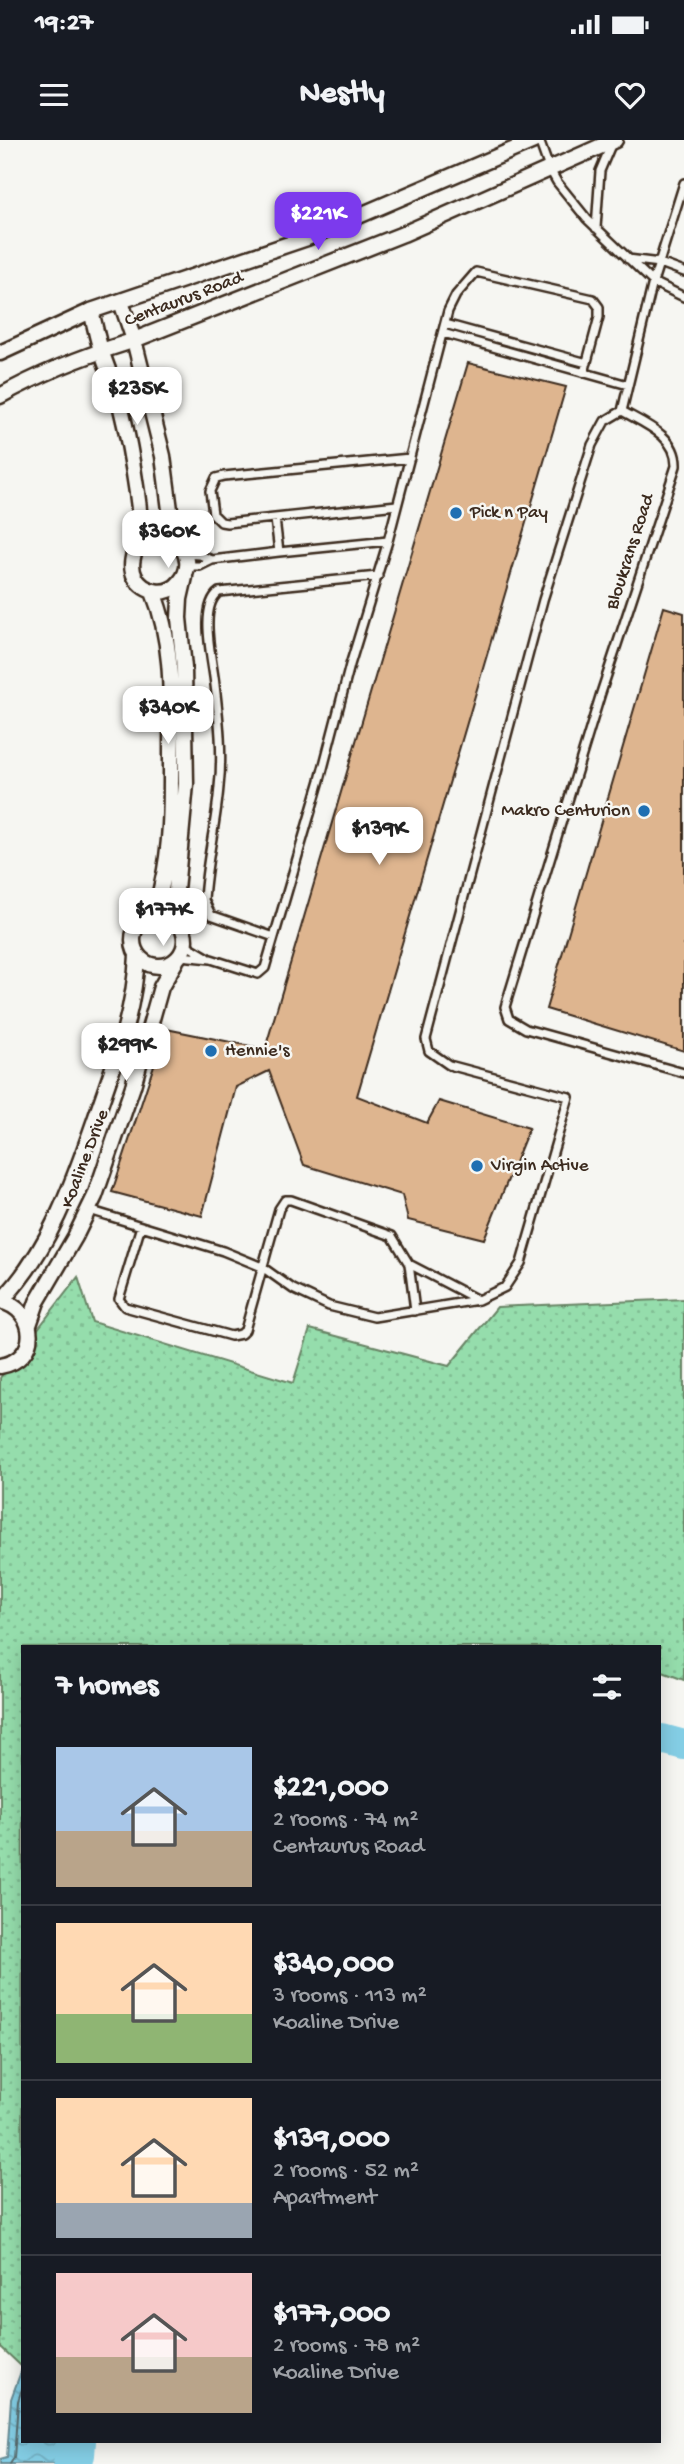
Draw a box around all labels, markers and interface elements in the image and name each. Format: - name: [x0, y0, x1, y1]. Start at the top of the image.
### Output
- text: 19:27: [35, 9, 93, 40]
- icon: menu: [35, 76, 73, 114]
- text: Nestly: [299, 76, 385, 114]
- icon: heart: [611, 76, 649, 114]
- pin: $221K: [269, 192, 367, 252]
- text: $221K: [291, 201, 345, 228]
- street label: Centaurus Road: [122, 266, 248, 333]
- pin: $235K: [88, 368, 186, 427]
- text: $235K: [108, 376, 166, 403]
- street label: Bloukrans Road: [601, 489, 661, 614]
- place label: Pick n Pay: [469, 502, 549, 525]
- marker: Pick n Pay: [448, 505, 464, 521]
- pin: $360K: [119, 510, 217, 570]
- text: $360K: [138, 519, 198, 546]
- pin: $340K: [119, 686, 217, 746]
- text: $340K: [139, 695, 197, 722]
- place label: Makro Centurion: [501, 800, 630, 823]
- marker: Makro Centurion: [636, 803, 652, 819]
- pin: $139K: [330, 808, 428, 867]
- text: $139K: [351, 816, 407, 843]
- pin: $177K: [114, 888, 212, 948]
- text: $177K: [135, 897, 191, 924]
- pin: $299K: [77, 1024, 175, 1083]
- text: $299K: [97, 1032, 155, 1059]
- place label: Hennie's: [225, 1040, 290, 1063]
- marker: Hennie's: [203, 1043, 219, 1059]
- street label: Koaline Drive: [57, 1106, 115, 1212]
- place label: Virgin Active: [490, 1155, 589, 1178]
- marker: Virgin Active: [469, 1158, 485, 1174]
- icon: filters: [588, 1668, 626, 1706]
- text: 7 homes: [56, 1670, 158, 1705]
- text: $221,000: [273, 1772, 389, 1807]
- icon: home: [112, 1775, 196, 1859]
- text: 2 rooms · 74 m²: [273, 1807, 418, 1834]
- text: Centaurus Road: [273, 1834, 424, 1861]
- text: $340,000: [273, 1948, 394, 1983]
- icon: home: [112, 1951, 196, 2035]
- text: 3 rooms · 113 m²: [273, 1983, 427, 2010]
- text: Koaline Drive: [273, 2010, 399, 2037]
- text: $139,000: [273, 2123, 390, 2158]
- icon: home: [112, 2126, 196, 2210]
- text: 2 rooms · 52 m²: [273, 2158, 419, 2185]
- text: Apartment: [273, 2185, 377, 2212]
- text: $177,000: [273, 2298, 390, 2333]
- icon: home: [112, 2301, 196, 2385]
- text: 2 rooms · 78 m²: [273, 2333, 420, 2360]
- text: Koaline Drive: [273, 2360, 399, 2387]

